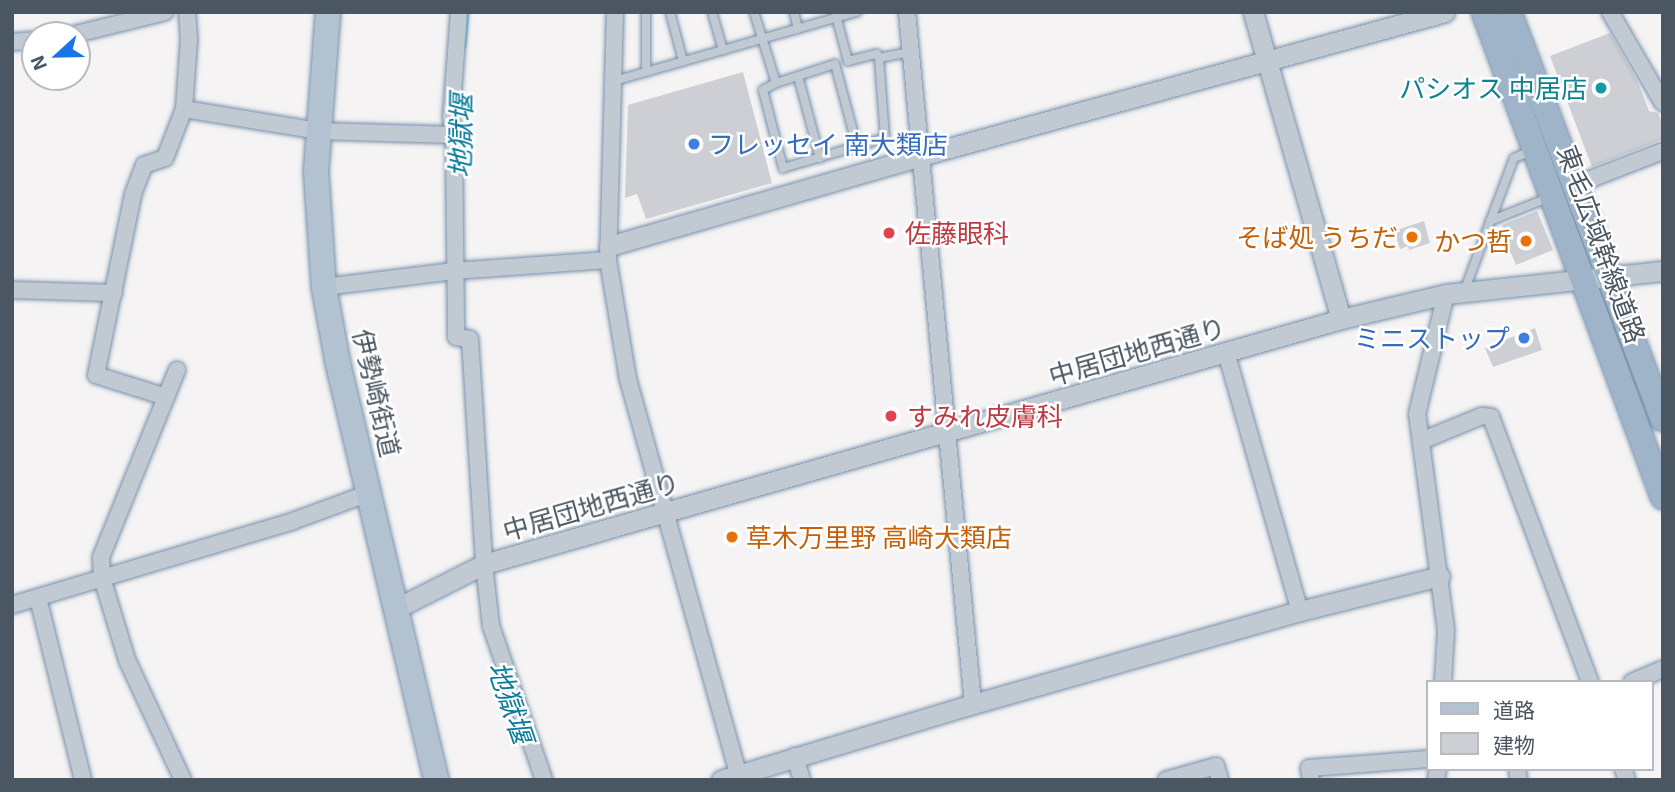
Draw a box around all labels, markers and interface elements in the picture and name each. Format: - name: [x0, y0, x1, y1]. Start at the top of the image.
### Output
- north arrow: [21, 21, 91, 91]
- text: N: [25, 53, 51, 74]
- place label: パシオス 中居店: [1399, 72, 1587, 104]
- marker: パシオス 中居店: [1593, 80, 1609, 96]
- water label: 地獄堰: [442, 94, 478, 178]
- place label: フレッセイ 南大類店: [708, 128, 948, 160]
- marker: フレッセイ 南大類店: [686, 136, 702, 152]
- street label: 東毛広域幹線道路: [1552, 141, 1652, 347]
- place label: 佐藤眼科: [905, 217, 1009, 249]
- place label: そば処 うちだ: [1236, 221, 1398, 253]
- marker: 佐藤眼科: [879, 223, 899, 243]
- place label: かつ哲: [1434, 225, 1512, 257]
- marker: そば処 うちだ: [1404, 229, 1420, 245]
- marker: かつ哲: [1518, 233, 1534, 249]
- street label: 中居団地西通り: [1045, 311, 1229, 391]
- place label: ミニストップ: [1354, 322, 1510, 354]
- street label: 伊勢崎街道: [347, 326, 407, 460]
- marker: ミニストップ: [1516, 330, 1532, 346]
- place label: すみれ皮膚科: [907, 400, 1063, 432]
- marker: すみれ皮膚科: [881, 406, 901, 426]
- street label: 中居団地西通り: [499, 466, 683, 546]
- place label: 草木万里野 高崎大類店: [746, 521, 1012, 553]
- marker: 草木万里野 高崎大類店: [724, 529, 740, 545]
- water label: 地獄堰: [481, 657, 541, 747]
- legend: [1426, 680, 1654, 771]
- text: 道路: [1493, 697, 1535, 722]
- text: 建物: [1493, 732, 1535, 757]

